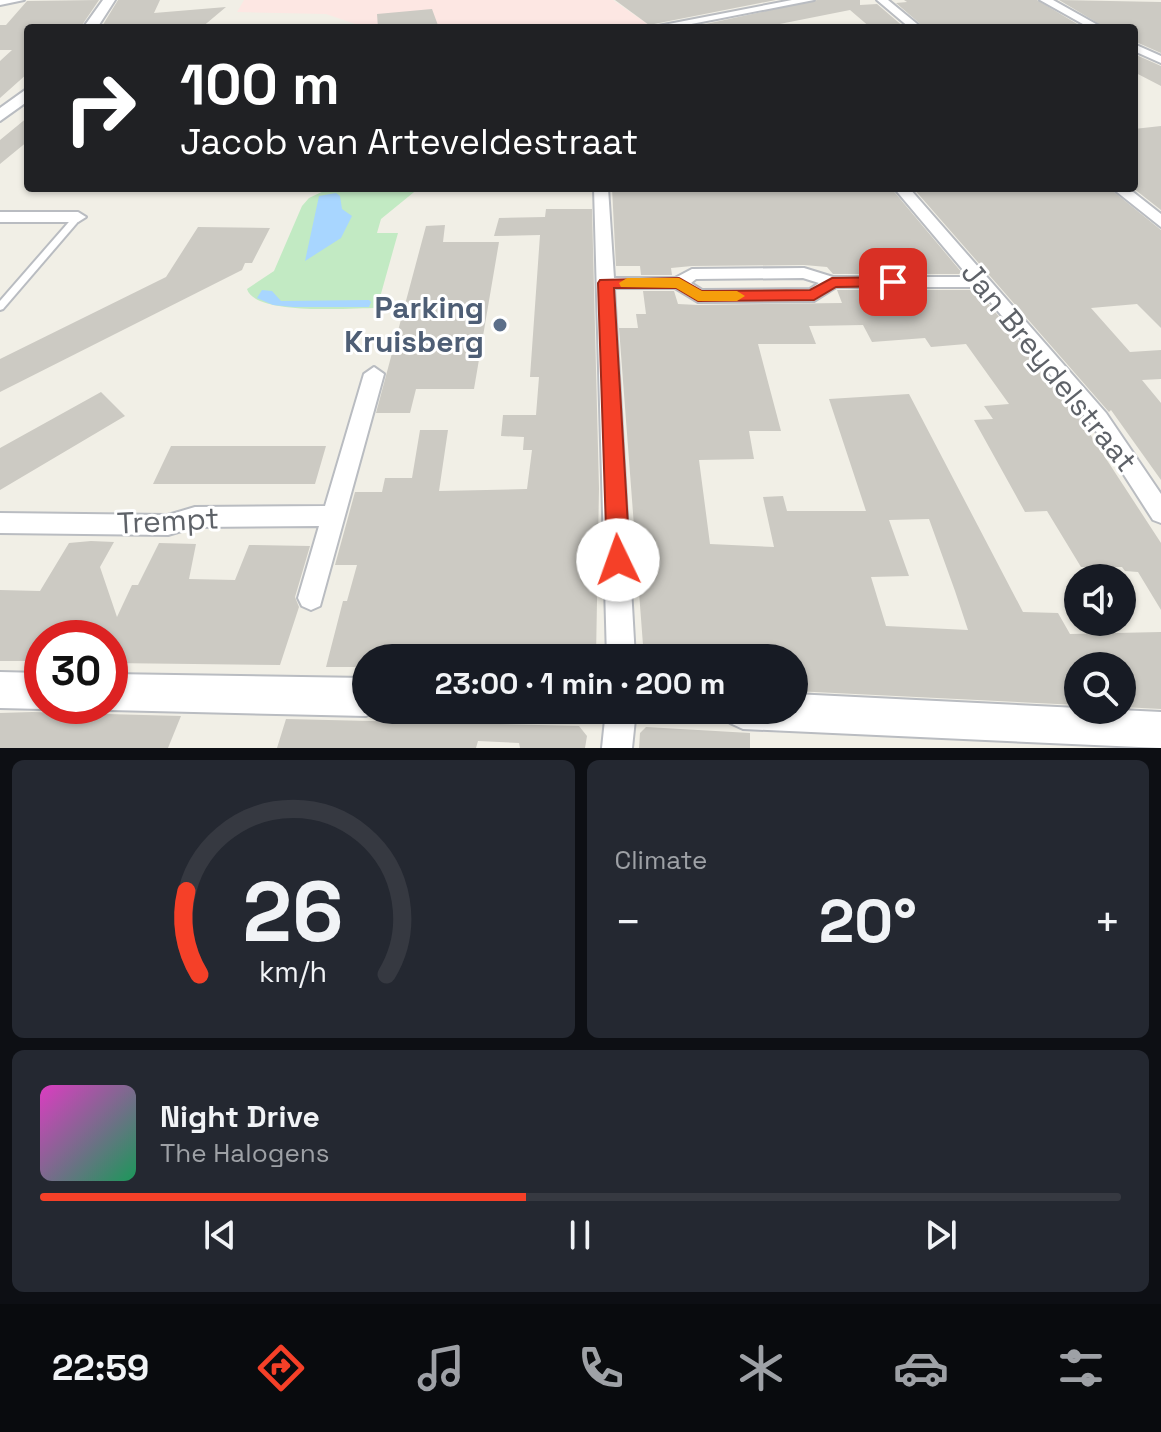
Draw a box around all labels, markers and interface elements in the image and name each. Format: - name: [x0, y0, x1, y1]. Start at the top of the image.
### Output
- text: 100 m: [180, 49, 340, 120]
- icon: right: [48, 56, 152, 160]
- text: Jacob van Arteveldestraat: [180, 119, 638, 165]
- pin: [859, 248, 927, 316]
- street label: Jan Breydelstraat: [953, 254, 1146, 480]
- icon: arrive: [871, 260, 915, 304]
- place label: Parking Kruisberg: [344, 288, 484, 361]
- marker: Parking Kruisberg: [491, 316, 509, 334]
- street label: Trempt: [116, 498, 220, 543]
- position arrow: [576, 518, 660, 602]
- map controls: [1064, 564, 1136, 724]
- button: sound: [1064, 564, 1136, 636]
- speed limit sign: 30: [24, 620, 128, 724]
- button: search: [1064, 652, 1136, 724]
- text: 23:00 · 1 min · 200 m: [435, 664, 725, 703]
- text: Climate: [615, 843, 707, 877]
- text: 26: [243, 859, 344, 965]
- text: 20°: [819, 883, 917, 960]
- text: −: [615, 894, 642, 950]
- text: +: [1094, 894, 1121, 950]
- text: km/h: [259, 954, 327, 990]
- text: Night Drive: [160, 1097, 320, 1136]
- text: The Halogens: [160, 1136, 329, 1170]
- icon: previous: [198, 1213, 242, 1257]
- icon: pause: [558, 1213, 602, 1257]
- icon: next: [919, 1213, 963, 1257]
- icon: directions: [253, 1340, 309, 1396]
- icon: music: [413, 1340, 469, 1396]
- icon: phone: [573, 1340, 629, 1396]
- icon: climate: [733, 1340, 789, 1396]
- icon: car: [893, 1340, 949, 1396]
- icon: filters: [1053, 1340, 1109, 1396]
- text: 22:59: [52, 1345, 149, 1391]

